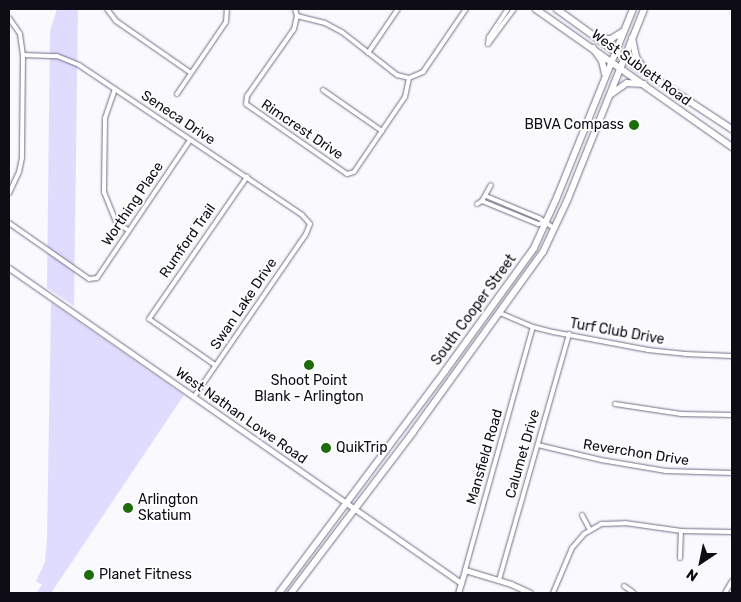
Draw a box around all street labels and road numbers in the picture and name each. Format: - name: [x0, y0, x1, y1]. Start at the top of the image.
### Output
- street label: West Sublett Road: [588, 26, 694, 110]
- street label: Seneca Drive: [138, 87, 218, 149]
- street label: Rimcrest Drive: [258, 96, 346, 164]
- street label: Worthing Place: [99, 159, 167, 249]
- street label: Rumford Trail: [156, 201, 220, 281]
- street label: South Cooper Street: [428, 251, 520, 369]
- street label: Swan Lake Drive: [207, 255, 281, 353]
- street label: Turf Club Drive: [568, 315, 666, 349]
- street label: West Nathan Lowe Road: [172, 364, 310, 468]
- street label: Mansfield Road: [463, 407, 507, 507]
- street label: Calumet Drive: [502, 408, 544, 500]
- street label: Reverchon Drive: [582, 436, 690, 470]

